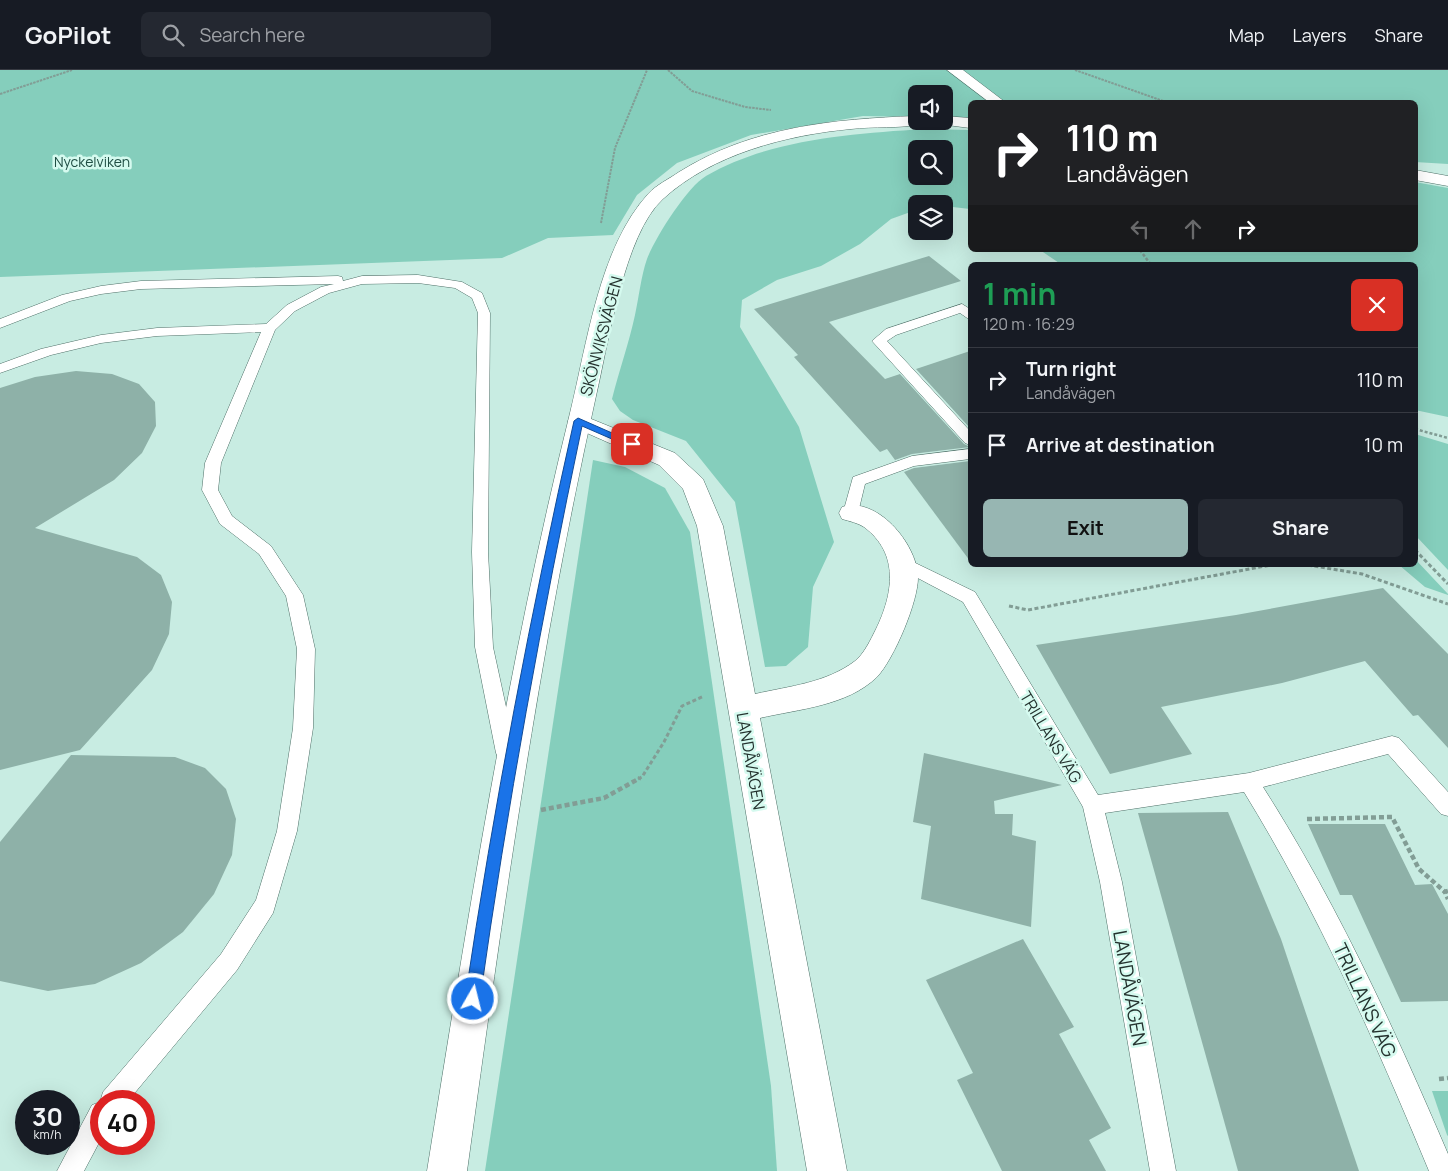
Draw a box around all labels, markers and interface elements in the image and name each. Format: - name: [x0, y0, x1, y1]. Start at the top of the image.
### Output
- search box: [141, 12, 491, 57]
- text: GoPilot: [25, 18, 111, 51]
- icon: search: [159, 21, 187, 49]
- text: Search here: [199, 22, 305, 48]
- text: Map: [1229, 23, 1264, 47]
- text: Layers: [1292, 23, 1346, 47]
- text: Share: [1374, 23, 1423, 47]
- map controls: [908, 85, 953, 240]
- button: sound: [908, 85, 953, 130]
- text: 110 m: [1066, 114, 1158, 162]
- icon: right: [983, 120, 1048, 185]
- button: search: [908, 140, 953, 185]
- park label: Nyckelviken: [54, 152, 130, 171]
- text: Landåvägen: [1066, 159, 1189, 189]
- button: layers: [908, 195, 953, 240]
- icon: left: [1126, 215, 1154, 243]
- icon: ahead: [1179, 215, 1207, 243]
- icon: right: [1232, 215, 1260, 243]
- text: 1 min: [983, 273, 1056, 314]
- street label: SKÖNVIKSVÄGEN: [574, 274, 628, 398]
- button: close: [1351, 279, 1403, 331]
- text: 120 m · 16:29: [983, 313, 1075, 335]
- text: Turn right: [1026, 356, 1116, 382]
- icon: right: [983, 366, 1011, 394]
- text: 110 m: [1357, 367, 1403, 393]
- text: Landåvägen: [1026, 382, 1115, 404]
- pin: [611, 423, 653, 465]
- icon: arrive: [618, 430, 646, 458]
- icon: arrive: [983, 431, 1011, 459]
- text: Arrive at destination: [1026, 432, 1215, 458]
- text: 10 m: [1364, 432, 1403, 458]
- button: Exit: [983, 499, 1188, 557]
- button: Share: [1198, 499, 1403, 557]
- street label: TRILLANS VÄG: [1015, 687, 1087, 787]
- street label: LANDÅVÄGEN: [732, 711, 770, 811]
- street label: LANDÅVÄGEN: [1107, 928, 1153, 1048]
- street label: TRILLANS VÄG: [1327, 939, 1403, 1061]
- position arrow: [446, 972, 498, 1024]
- speed limit sign: 40: [90, 1090, 155, 1155]
- text: 30: [32, 1099, 63, 1134]
- text: km/h: [34, 1126, 61, 1143]

